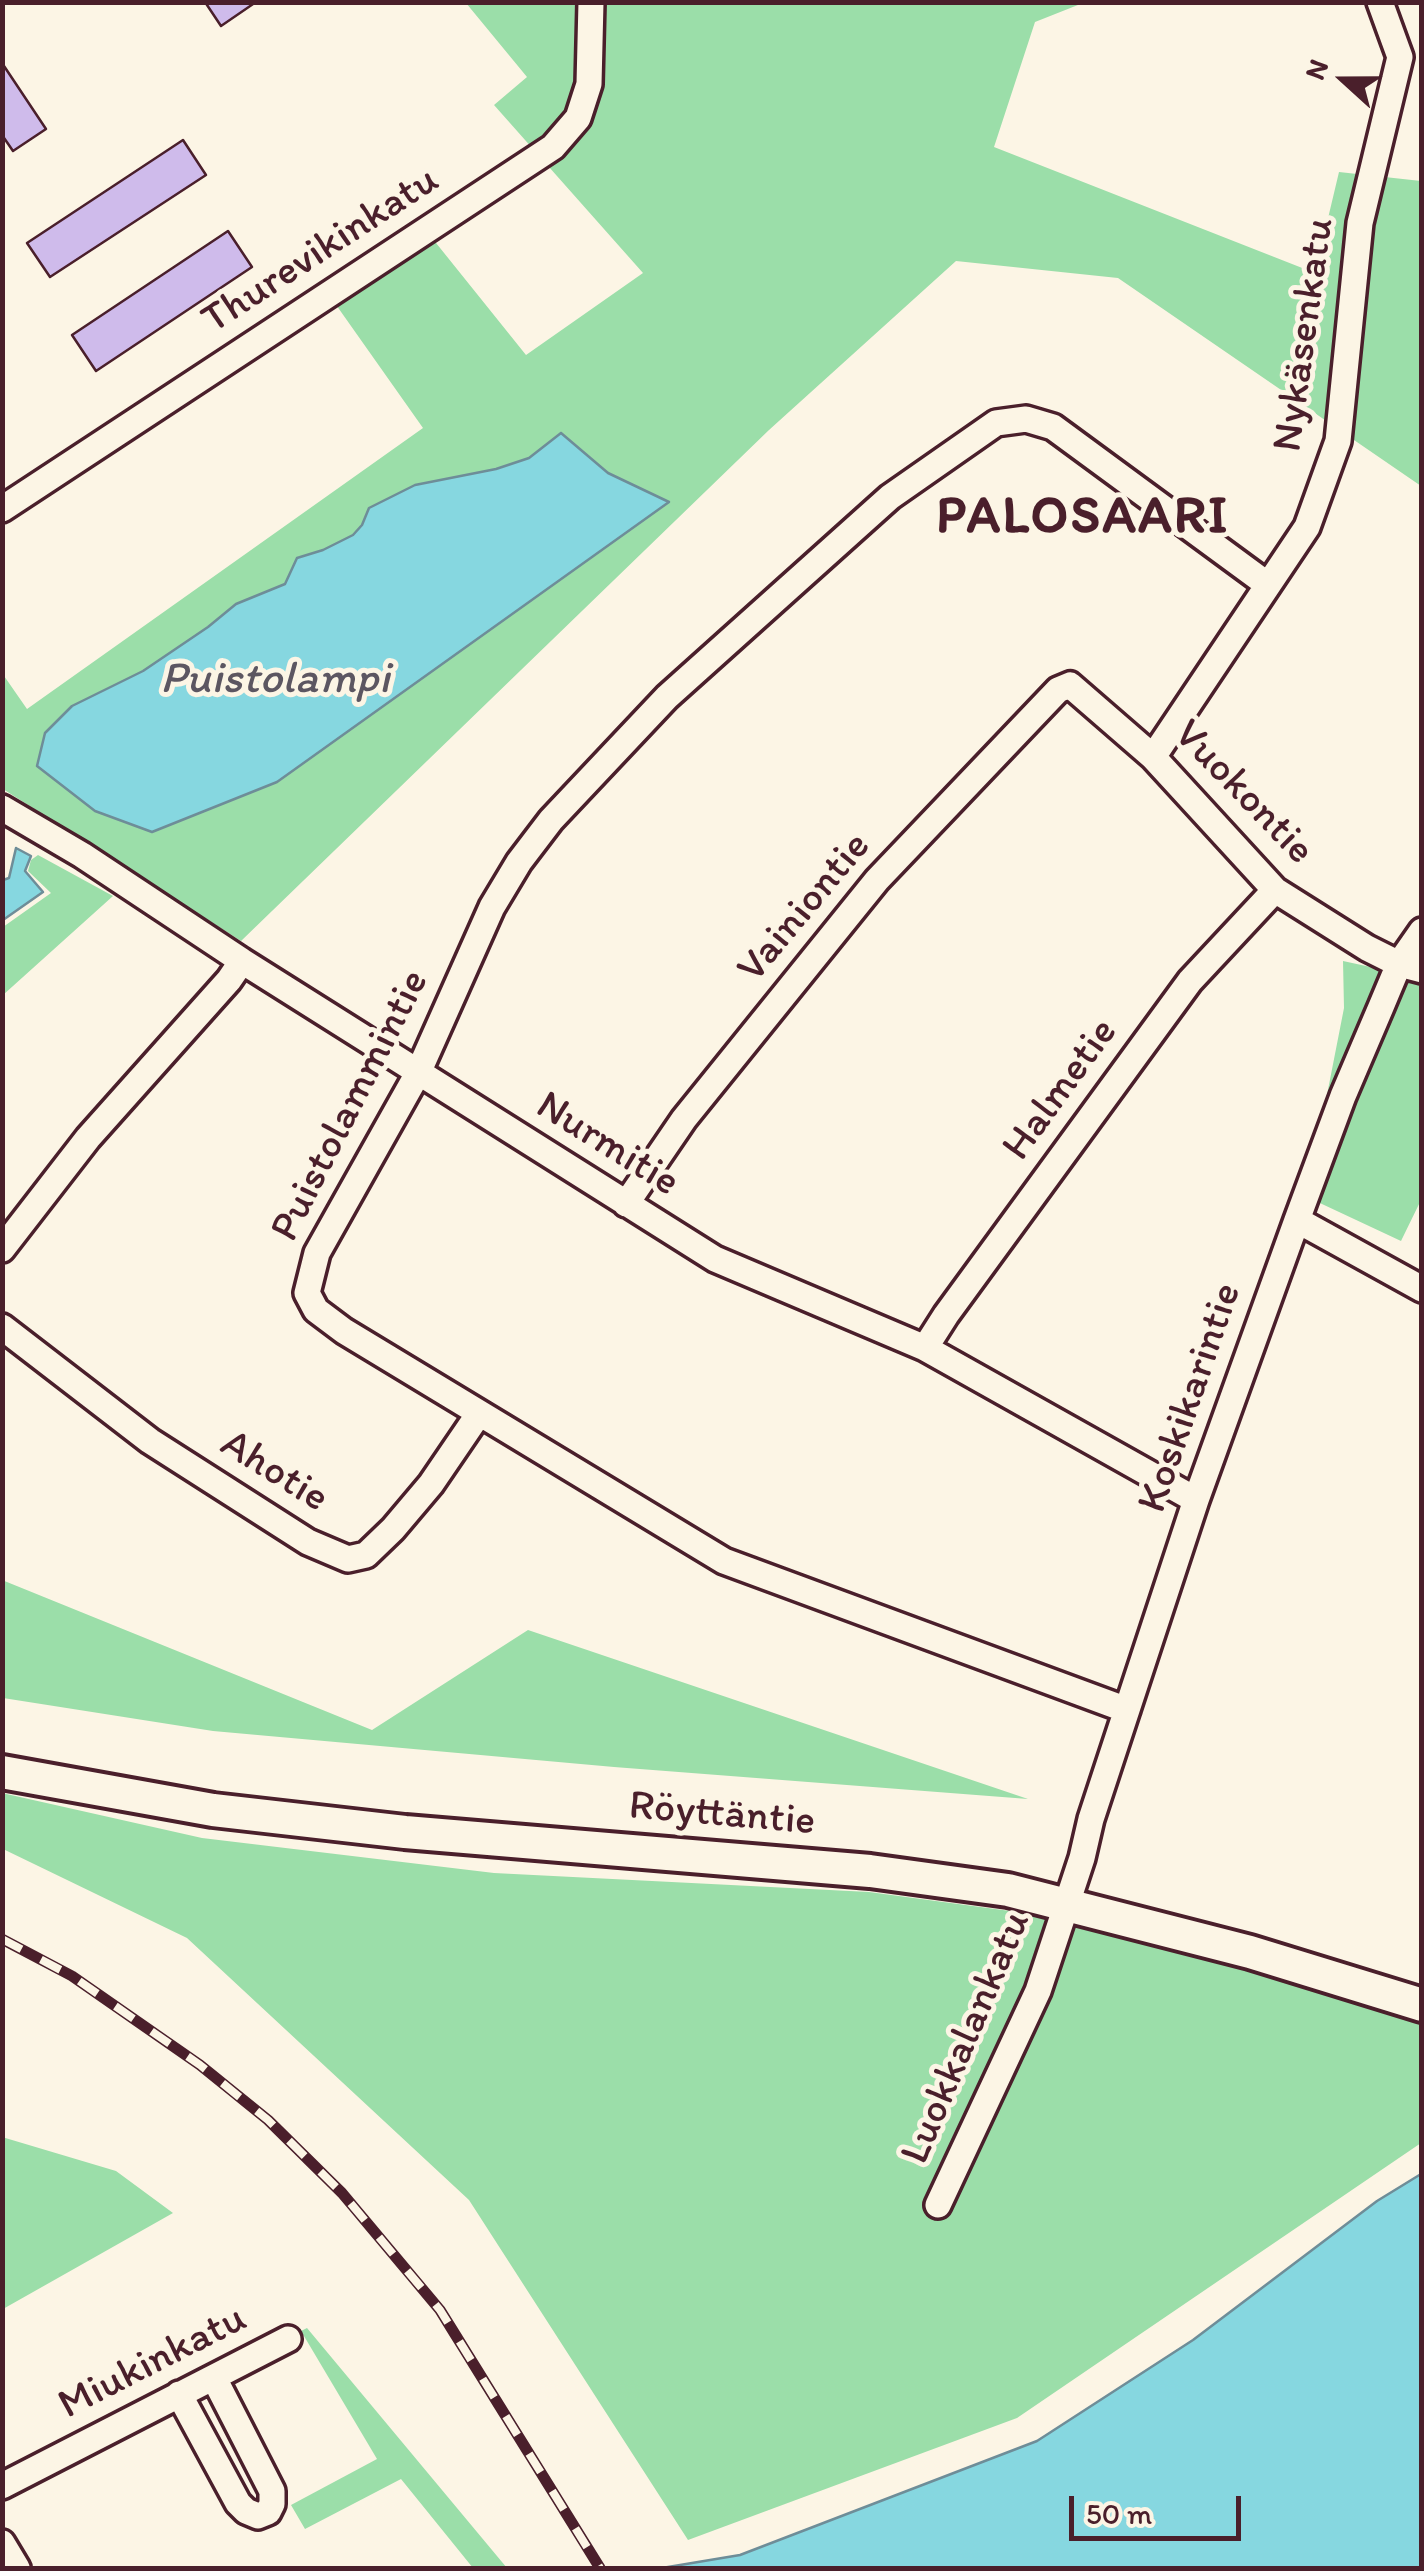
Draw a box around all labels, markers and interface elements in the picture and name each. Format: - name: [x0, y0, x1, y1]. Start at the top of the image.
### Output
- north arrow: [1294, 30, 1394, 130]
- text: N: [1297, 54, 1335, 84]
- street label: Thurevikinkatu: [193, 156, 449, 346]
- street label: Nykäsenkatu: [1264, 215, 1346, 455]
- district label: PALOSAARI: [939, 488, 1227, 550]
- water label: Puistolampi: [160, 654, 390, 708]
- street label: Vuokontie: [1162, 710, 1324, 876]
- street label: Vainiontie: [728, 823, 882, 993]
- street label: Puistolammintie: [261, 962, 441, 1250]
- street label: Halmetie: [993, 1009, 1129, 1171]
- street label: Nurmitie: [526, 1081, 688, 1209]
- street label: Koskikarintie: [1128, 1277, 1254, 1519]
- street label: Ahotie: [211, 1419, 337, 1525]
- street label: Röyttäntie: [627, 1782, 817, 1848]
- street label: Luokkalankatu: [891, 1904, 1043, 2172]
- street label: Miukinkatu: [51, 2294, 255, 2432]
- scale bar: [1074, 2476, 1246, 2538]
- text: 50 m: [1086, 2495, 1152, 2532]

